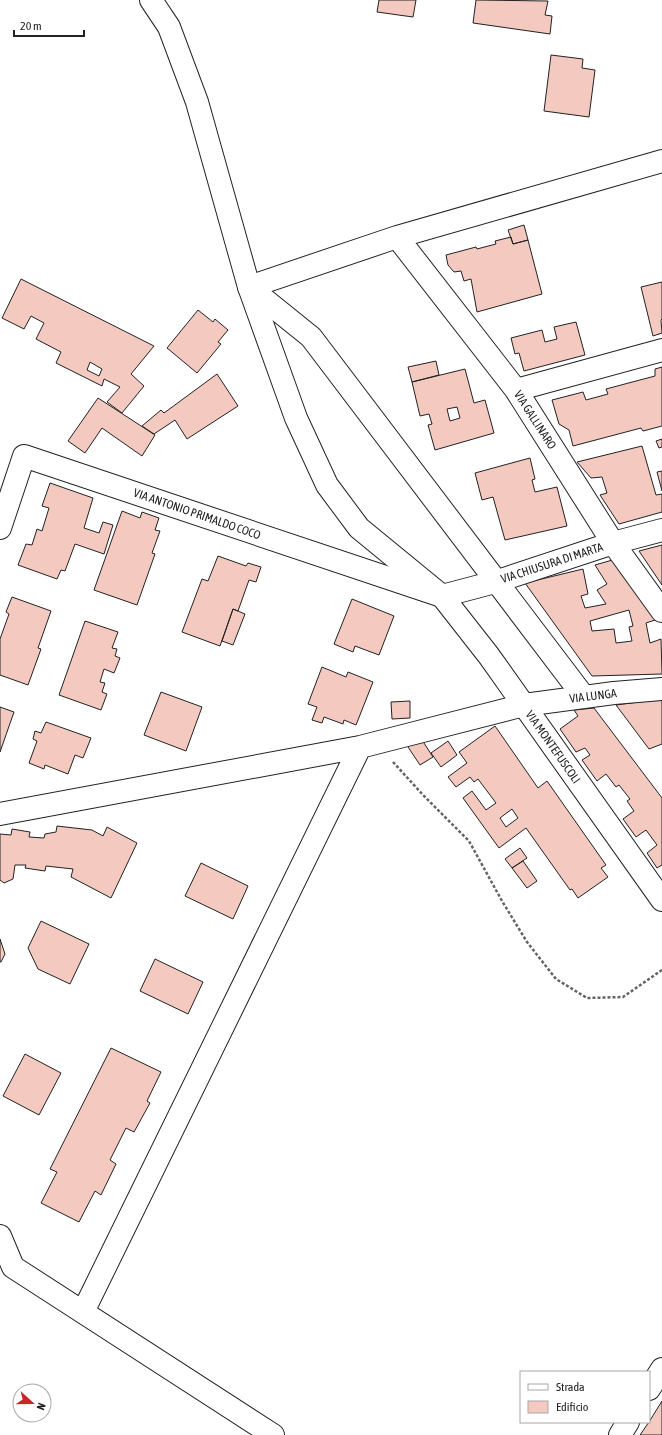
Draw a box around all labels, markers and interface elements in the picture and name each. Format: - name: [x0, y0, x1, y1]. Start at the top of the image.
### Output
- scale bar: [14, 12, 84, 38]
- text: 20 m: [20, 19, 42, 33]
- street label: VIA GALLINARO: [511, 388, 559, 452]
- street label: VIA ANTONIO PRIMALDO COCO: [132, 486, 262, 542]
- street label: VIA CHIUSURA DI MARTA: [499, 540, 605, 586]
- street label: VIA LUNGA: [569, 686, 618, 706]
- street label: VIA MONTEFUSCOLI: [523, 708, 583, 786]
- legend: [520, 1371, 650, 1423]
- text: Strada: [556, 1380, 585, 1394]
- north arrow: [12, 1383, 52, 1423]
- text: Edificio: [556, 1400, 589, 1414]
- text: N: [35, 1401, 48, 1412]

